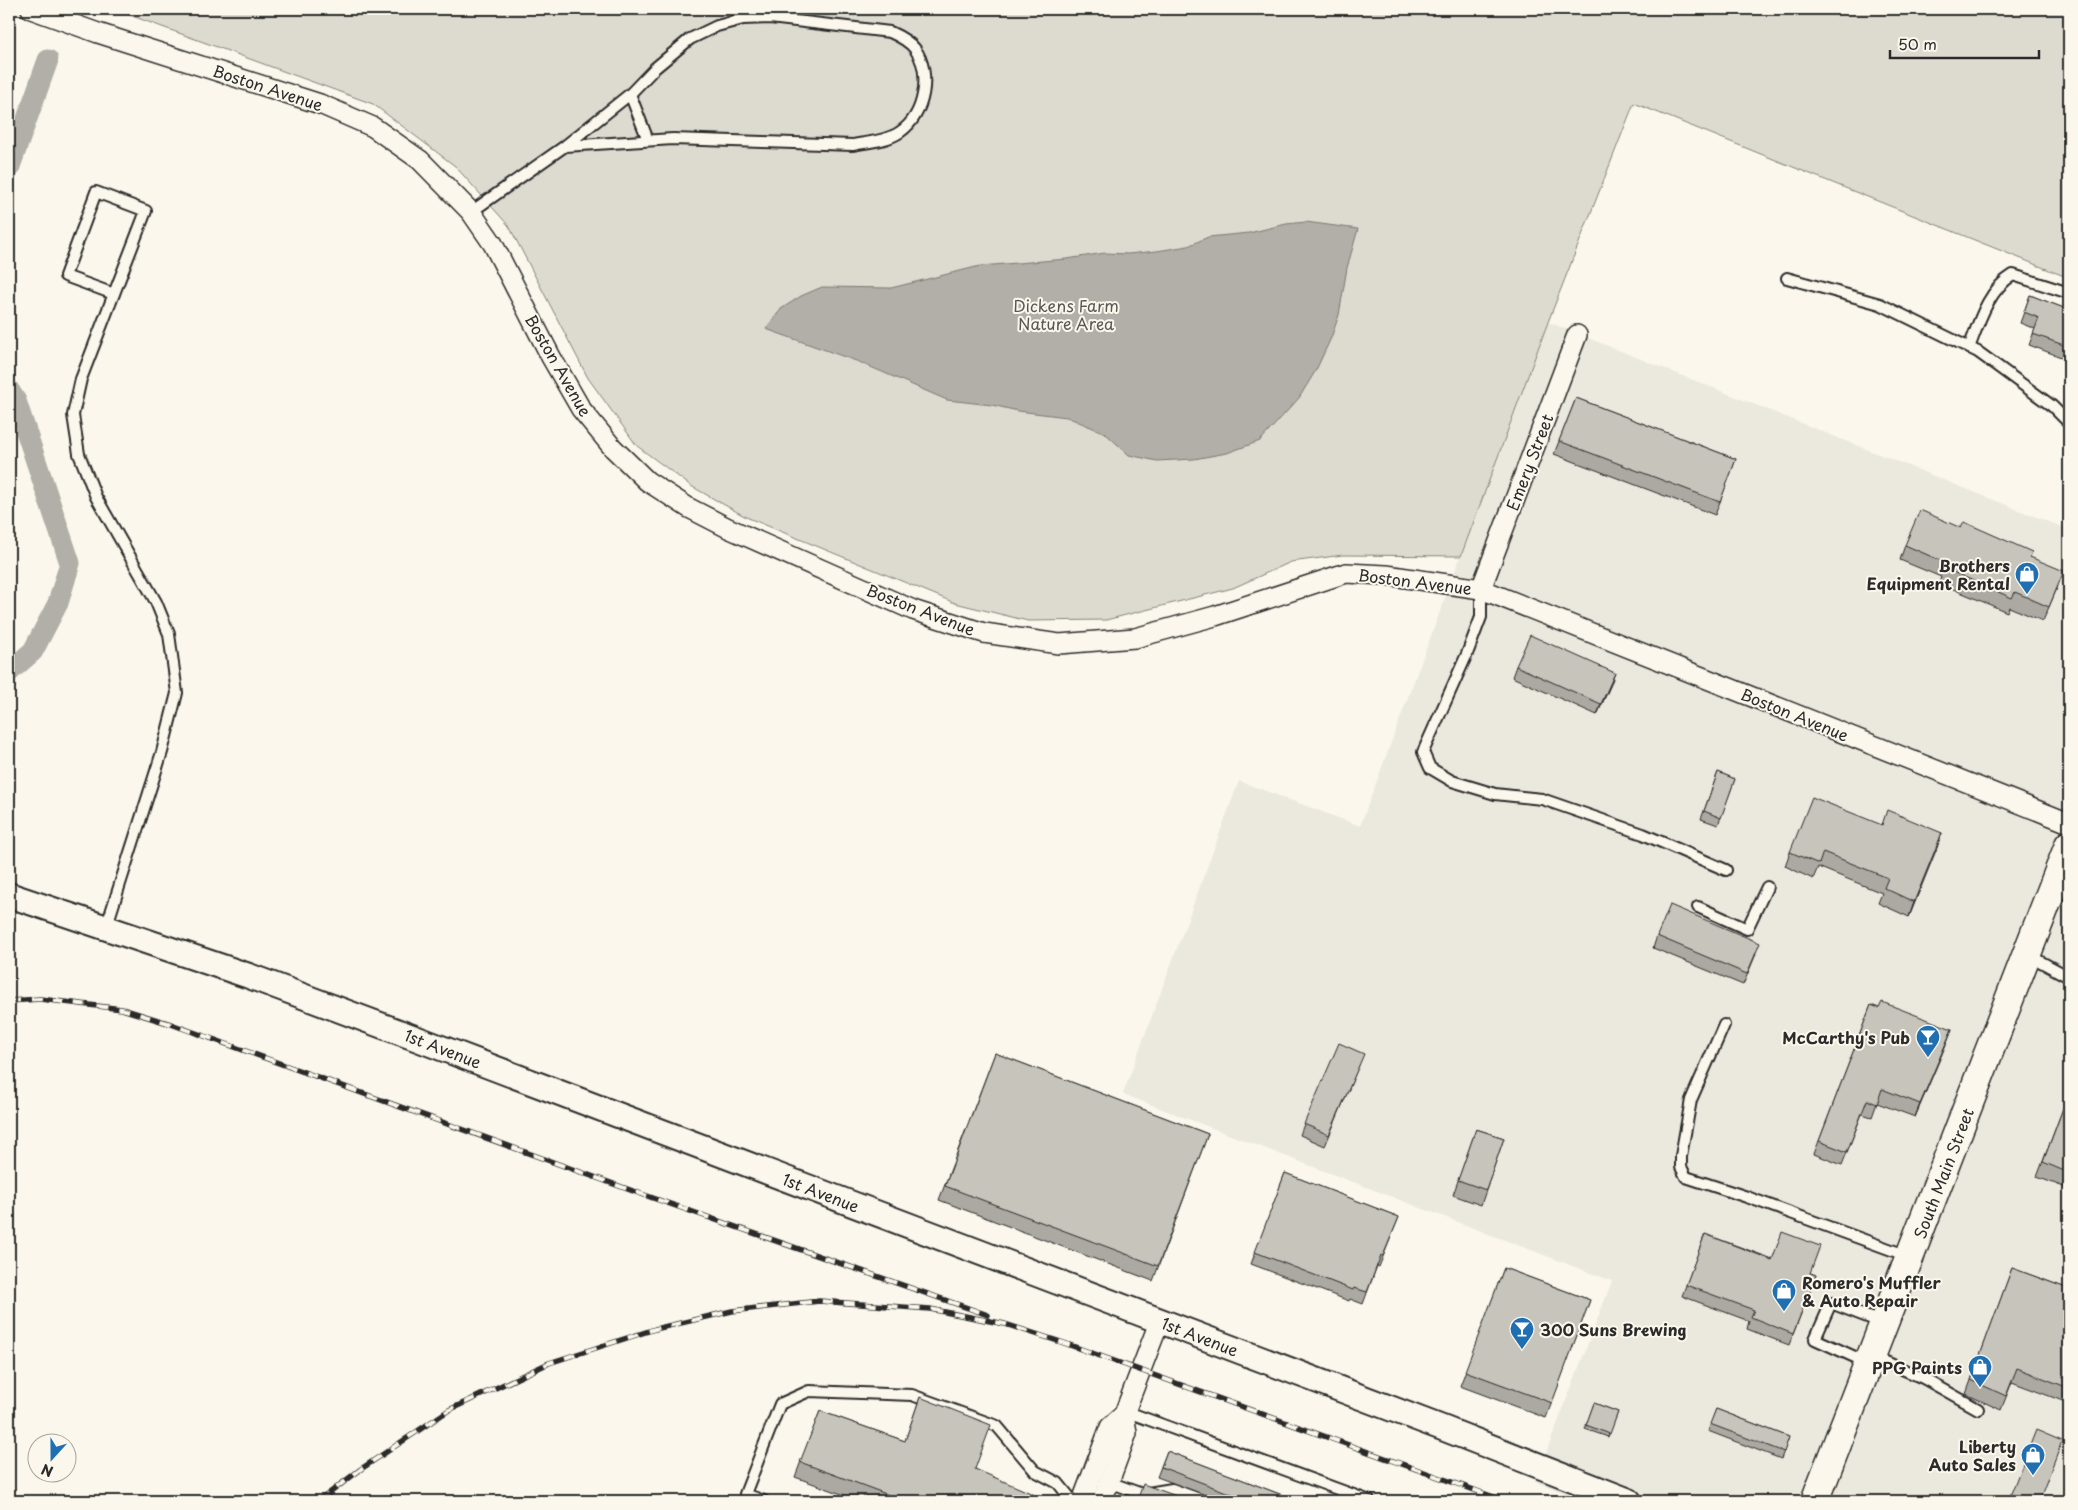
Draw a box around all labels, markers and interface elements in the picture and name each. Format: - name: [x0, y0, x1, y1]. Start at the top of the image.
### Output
- scale bar: [1890, 28, 2039, 60]
- text: 50 m: [1898, 32, 1937, 55]
- street label: Boston Avenue: [210, 58, 326, 116]
- park label: Dickens Farm Nature Area: [1013, 293, 1119, 335]
- street label: Boston Avenue: [520, 309, 598, 421]
- street label: Emery Street: [1500, 410, 1559, 514]
- place label: Brothers Equipment Rental: [1867, 553, 2010, 595]
- shop icon: Brothers Equipment Rental: [2014, 561, 2040, 595]
- street label: Boston Avenue: [1357, 562, 1473, 600]
- street label: Boston Avenue: [863, 577, 979, 641]
- street label: Boston Avenue: [1737, 681, 1853, 747]
- street label: 1st Avenue: [401, 1022, 485, 1074]
- bar icon: McCarthy's Pub: [1915, 1024, 1941, 1058]
- place label: McCarthy's Pub: [1782, 1025, 1910, 1049]
- street label: South Main Street: [1907, 1104, 1979, 1242]
- street label: 1st Avenue: [779, 1166, 863, 1218]
- place label: Romero's Muffler & Auto Repair: [1802, 1270, 1942, 1312]
- shop icon: Romero's Muffler & Auto Repair: [1771, 1278, 1797, 1312]
- street label: 1st Avenue: [1158, 1310, 1242, 1362]
- bar icon: 300 Suns Brewing: [1509, 1316, 1535, 1350]
- place label: 300 Suns Brewing: [1540, 1317, 1687, 1341]
- shop icon: PPG Paints: [1967, 1354, 1993, 1388]
- place label: PPG Paints: [1872, 1355, 1962, 1379]
- north arrow: [28, 1432, 78, 1482]
- place label: Liberty Auto Sales: [1929, 1434, 2016, 1476]
- shop icon: Liberty Auto Sales: [2020, 1442, 2046, 1476]
- text: N: [38, 1459, 56, 1482]

